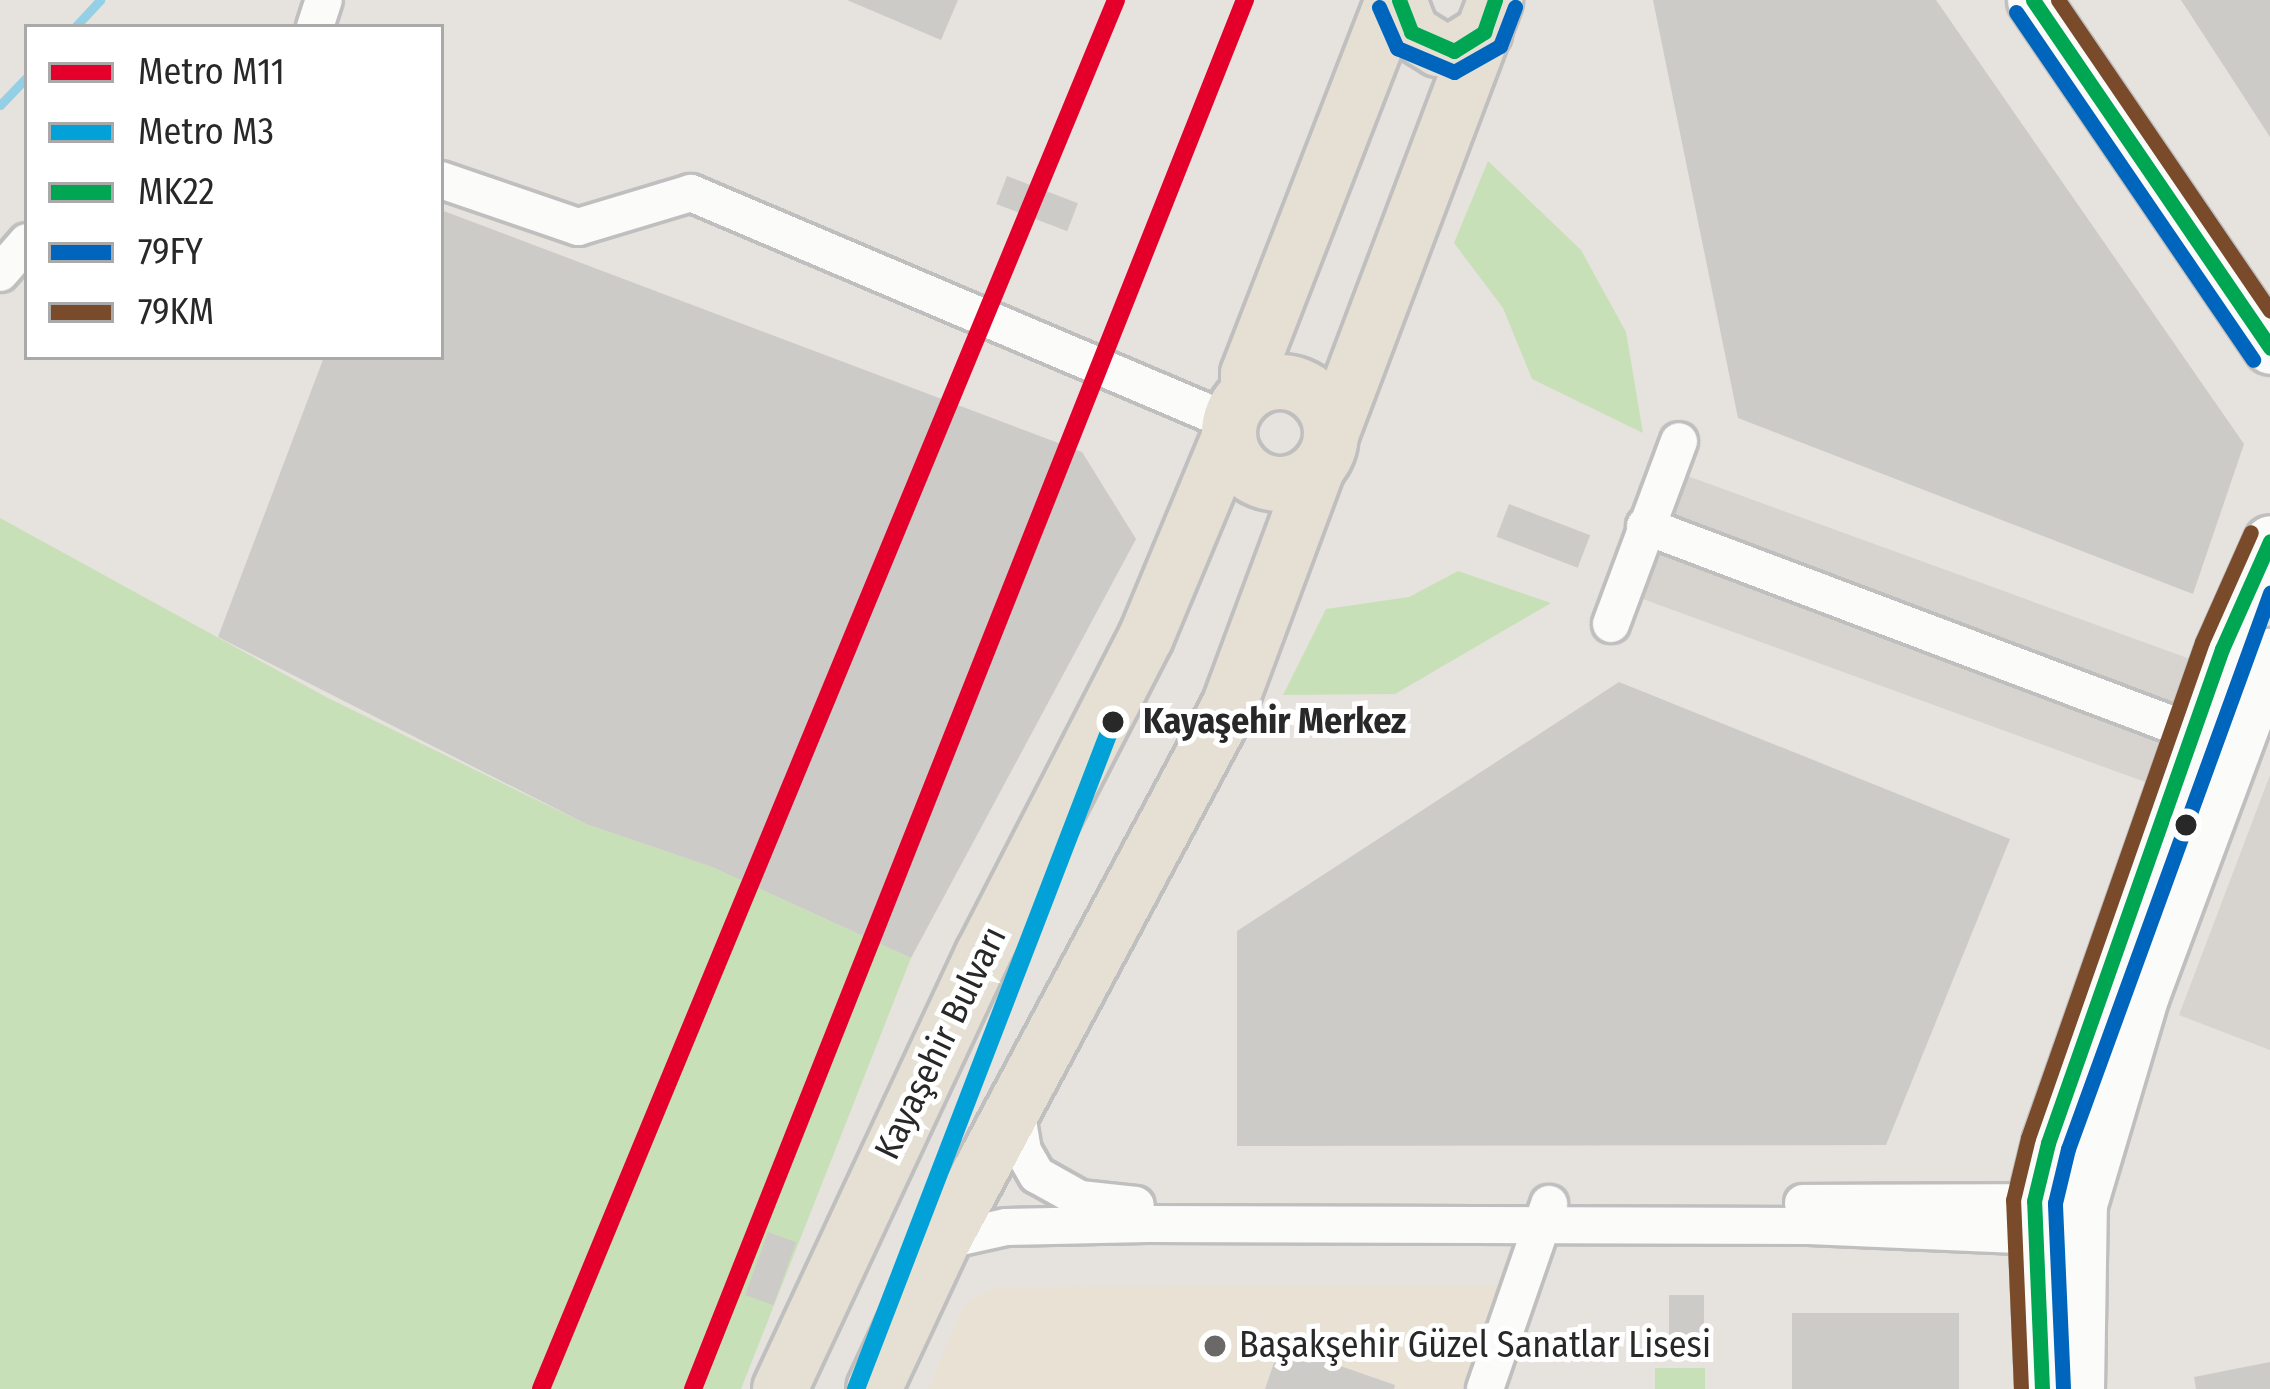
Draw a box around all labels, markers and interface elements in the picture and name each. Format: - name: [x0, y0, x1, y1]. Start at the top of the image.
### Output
- legend: [24, 24, 444, 360]
- text: Metro M11: [138, 50, 285, 94]
- text: Metro M3: [138, 110, 274, 154]
- text: MK22: [138, 170, 214, 214]
- text: 79FY: [138, 230, 203, 274]
- text: 79KM: [138, 290, 214, 334]
- place label: Kayaşehir Merkez: [1143, 700, 1406, 744]
- marker: Kayaşehir Merkez: [1094, 703, 1132, 741]
- unlabelled marker: [2175, 814, 2197, 836]
- street label: Kayaşehir Bulvarı: [866, 920, 1016, 1166]
- place label: Başakşehir Güzel Sanatlar Lisesi: [1239, 1324, 1711, 1368]
- marker: Başakşehir Güzel Sanatlar Lisesi: [1202, 1333, 1228, 1359]

